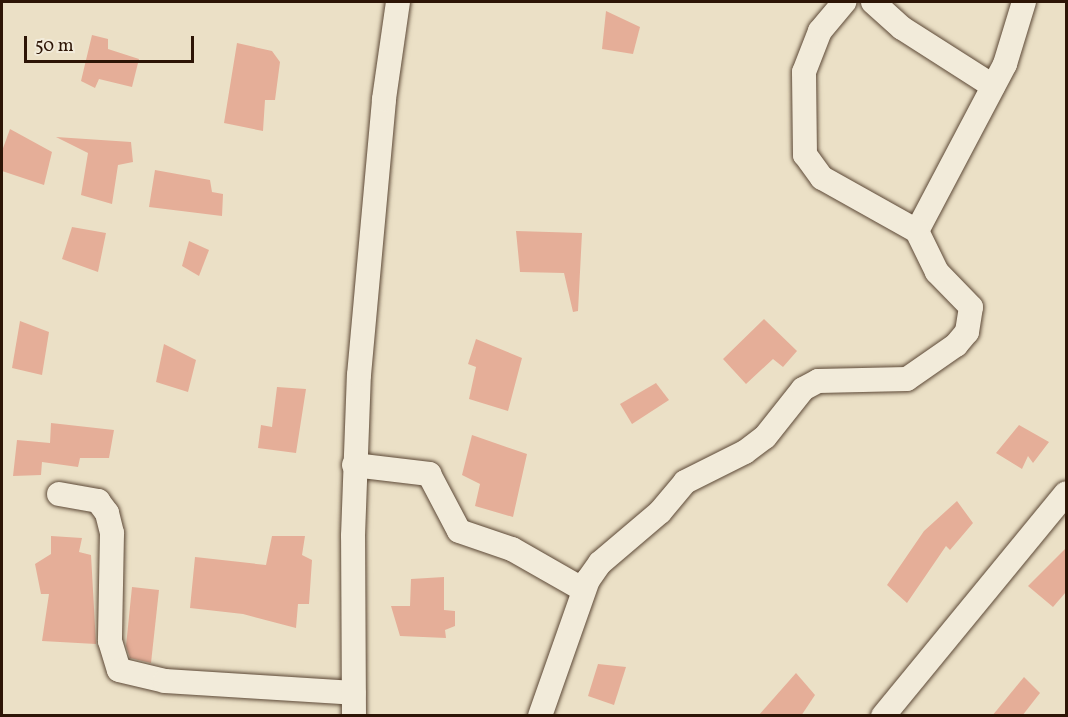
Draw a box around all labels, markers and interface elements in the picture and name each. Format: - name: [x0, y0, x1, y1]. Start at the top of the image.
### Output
- scale bar: [27, 24, 196, 62]
- text: 50 m: [35, 34, 74, 59]

